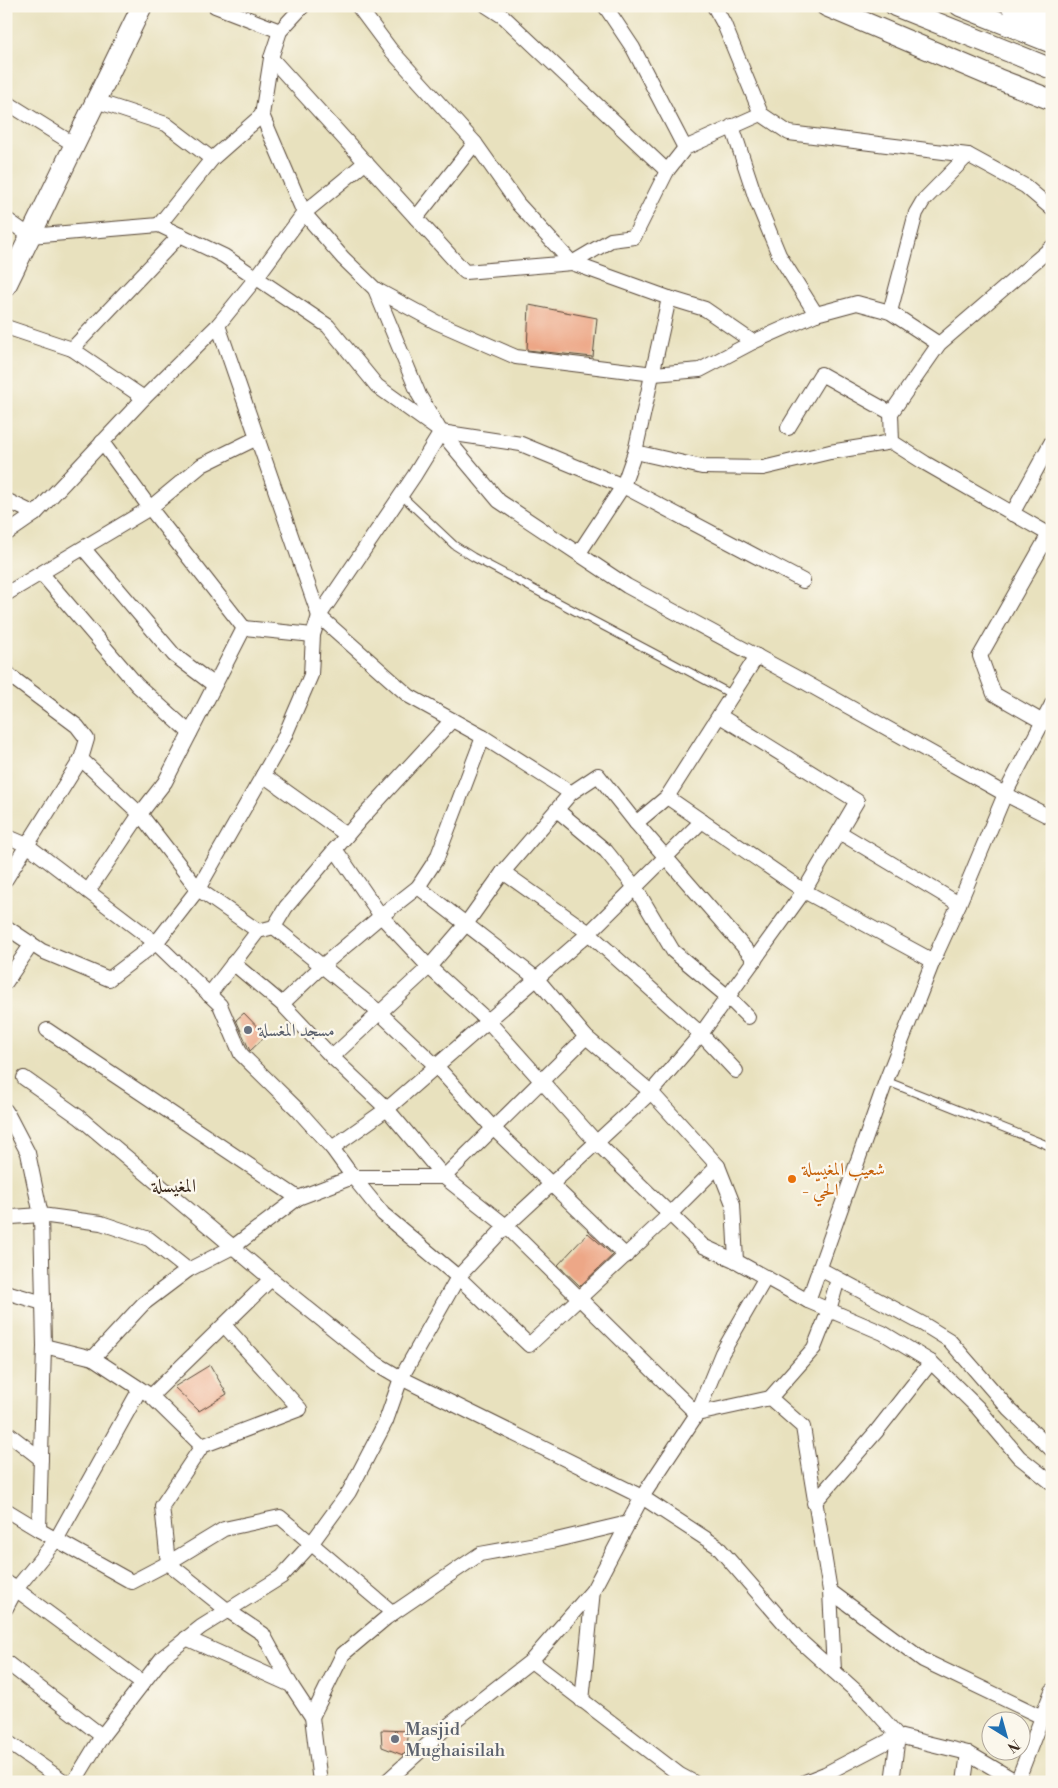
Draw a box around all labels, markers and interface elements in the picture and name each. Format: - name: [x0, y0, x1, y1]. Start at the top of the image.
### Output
- place label: مسجد المغسلة: [257, 1019, 335, 1042]
- marker: مسجد المغسلة: [242, 1024, 254, 1036]
- place label: شعيب المغيسلة - الحيّ: [801, 1158, 885, 1207]
- marker: شعيب المغيسلة - الحيّ: [786, 1173, 798, 1185]
- district label: المغيسلة: [151, 1174, 196, 1198]
- north arrow: [980, 1710, 1030, 1760]
- place label: Masjid Mughaisilah: [405, 1718, 506, 1762]
- marker: Masjid Mughaisilah: [389, 1733, 401, 1745]
- text: N: [1003, 1735, 1023, 1756]

